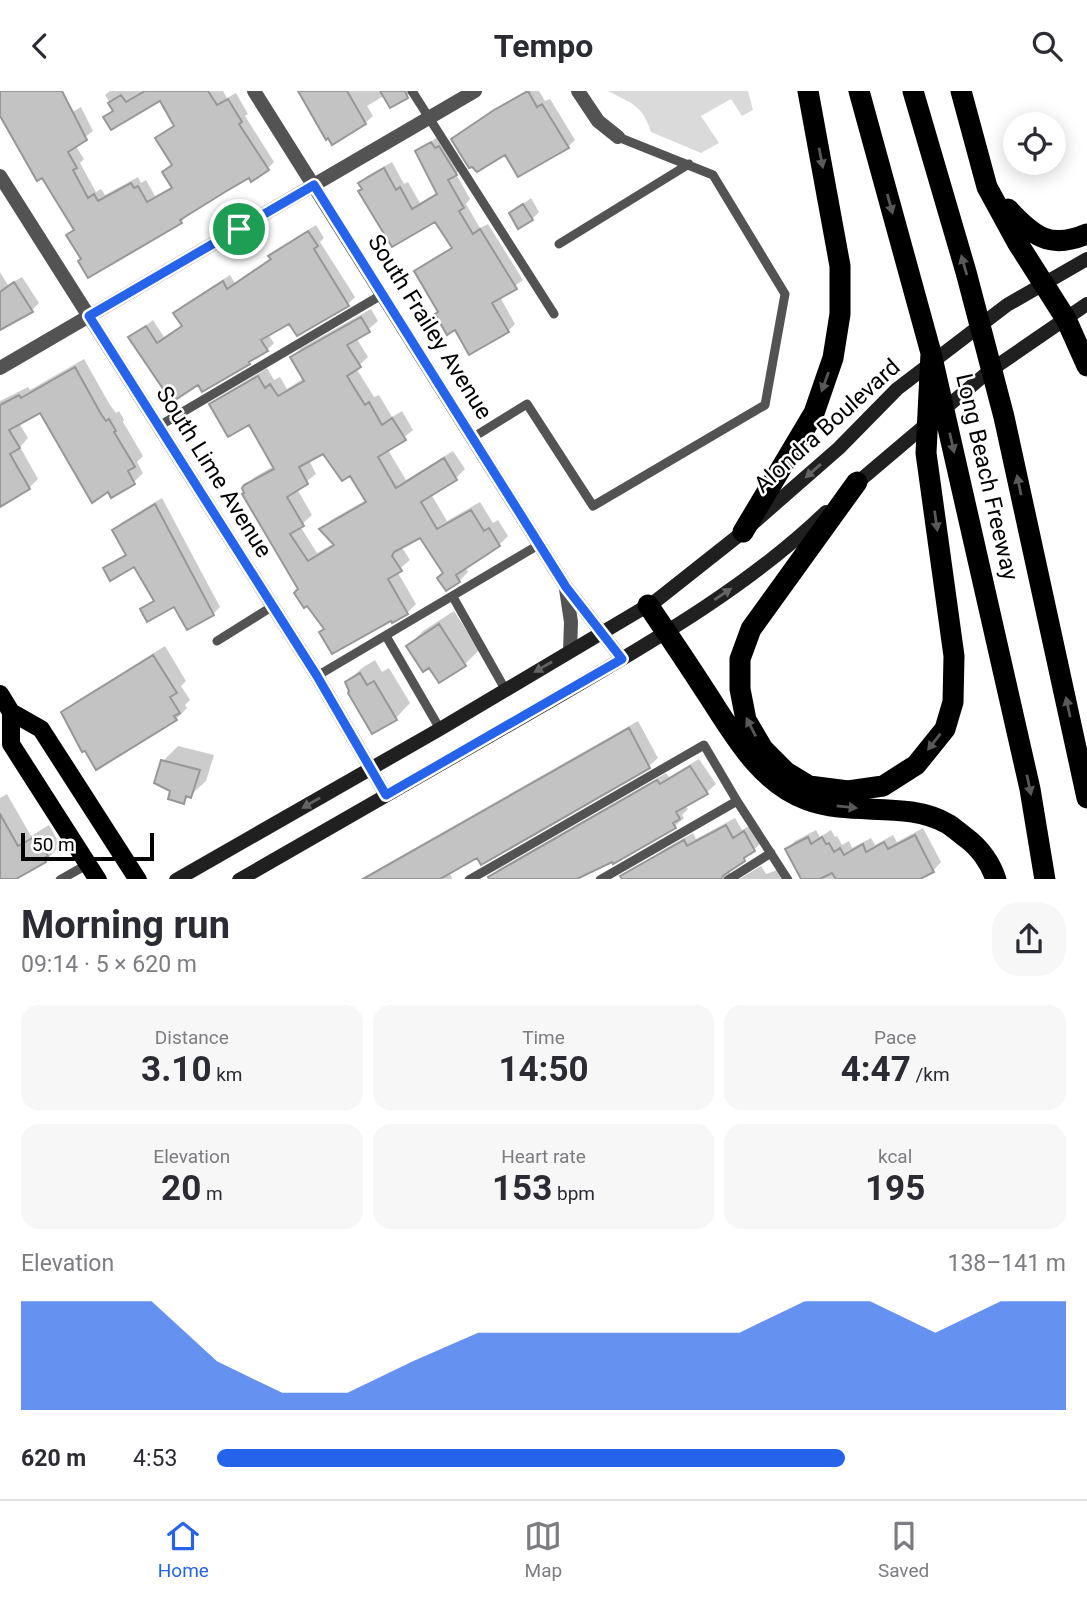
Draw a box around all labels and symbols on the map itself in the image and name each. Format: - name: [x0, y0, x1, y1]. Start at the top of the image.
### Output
- one-way arrow: [815, 147, 826, 169]
- one-way arrow: [885, 193, 896, 215]
- pin: [209, 199, 269, 259]
- street label: South Frailey Avenue: [362, 230, 498, 424]
- one-way arrow: [958, 254, 968, 275]
- street label: Alondra Boulevard: [749, 353, 905, 499]
- one-way arrow: [819, 371, 830, 392]
- street label: Long Beach Freeway: [950, 371, 1024, 583]
- street label: South Lime Avenue: [150, 381, 278, 563]
- one-way arrow: [947, 432, 958, 454]
- one-way arrow: [805, 462, 822, 478]
- one-way arrow: [1013, 474, 1024, 496]
- one-way arrow: [931, 510, 942, 532]
- one-way arrow: [714, 587, 732, 601]
- one-way arrow: [533, 661, 552, 673]
- one-way arrow: [1062, 696, 1073, 718]
- one-way arrow: [746, 717, 757, 737]
- one-way arrow: [927, 733, 942, 751]
- one-way arrow: [1024, 774, 1035, 796]
- one-way arrow: [301, 797, 321, 809]
- one-way arrow: [836, 802, 858, 813]
- scale bar: [21, 831, 154, 862]

